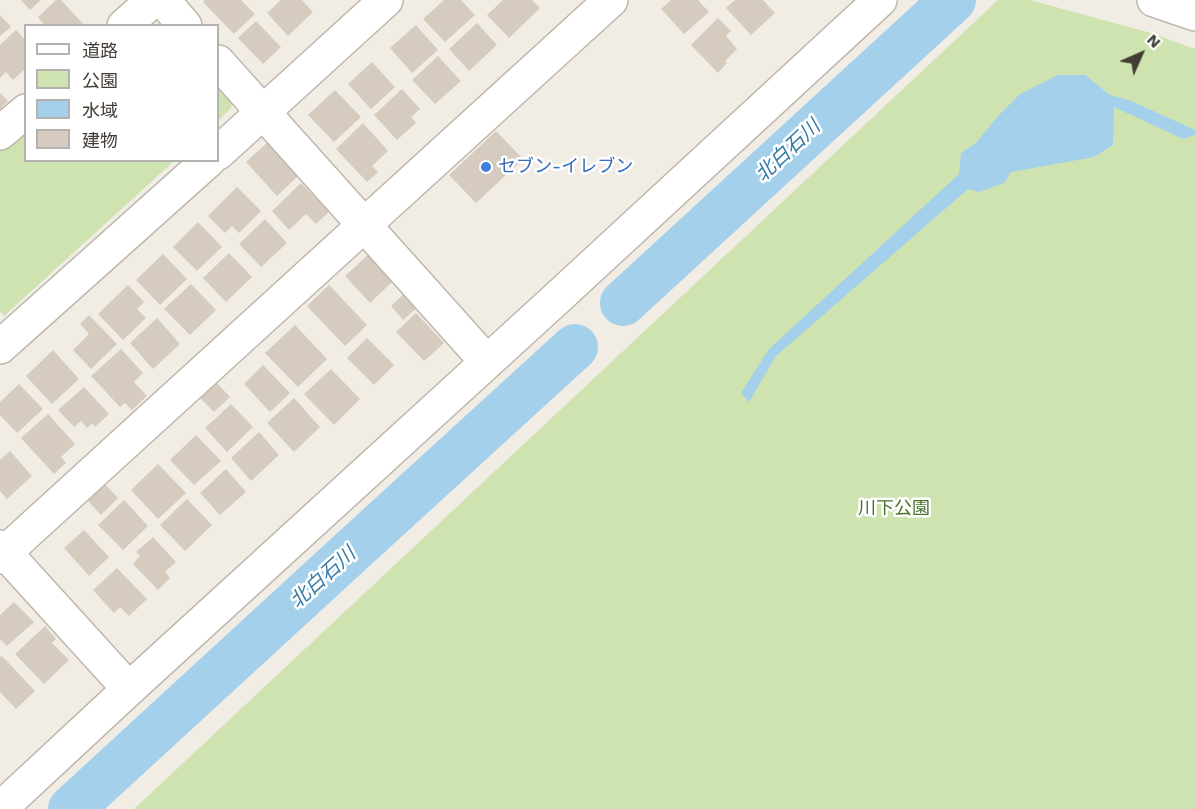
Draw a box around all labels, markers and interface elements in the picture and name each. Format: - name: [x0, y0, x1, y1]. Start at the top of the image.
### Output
- legend: [24, 24, 219, 162]
- north arrow: [1111, 24, 1171, 84]
- text: N: [1143, 30, 1165, 52]
- text: 道路: [82, 40, 118, 61]
- text: 公園: [82, 70, 118, 91]
- text: 水域: [82, 100, 118, 121]
- water label: 北白石川: [751, 115, 825, 187]
- text: 建物: [82, 130, 118, 151]
- place label: セブン-イレブン: [498, 156, 633, 178]
- marker: セブン-イレブン: [479, 160, 493, 174]
- park label: 川下公園: [858, 498, 930, 520]
- water label: 北白石川: [285, 542, 361, 614]

